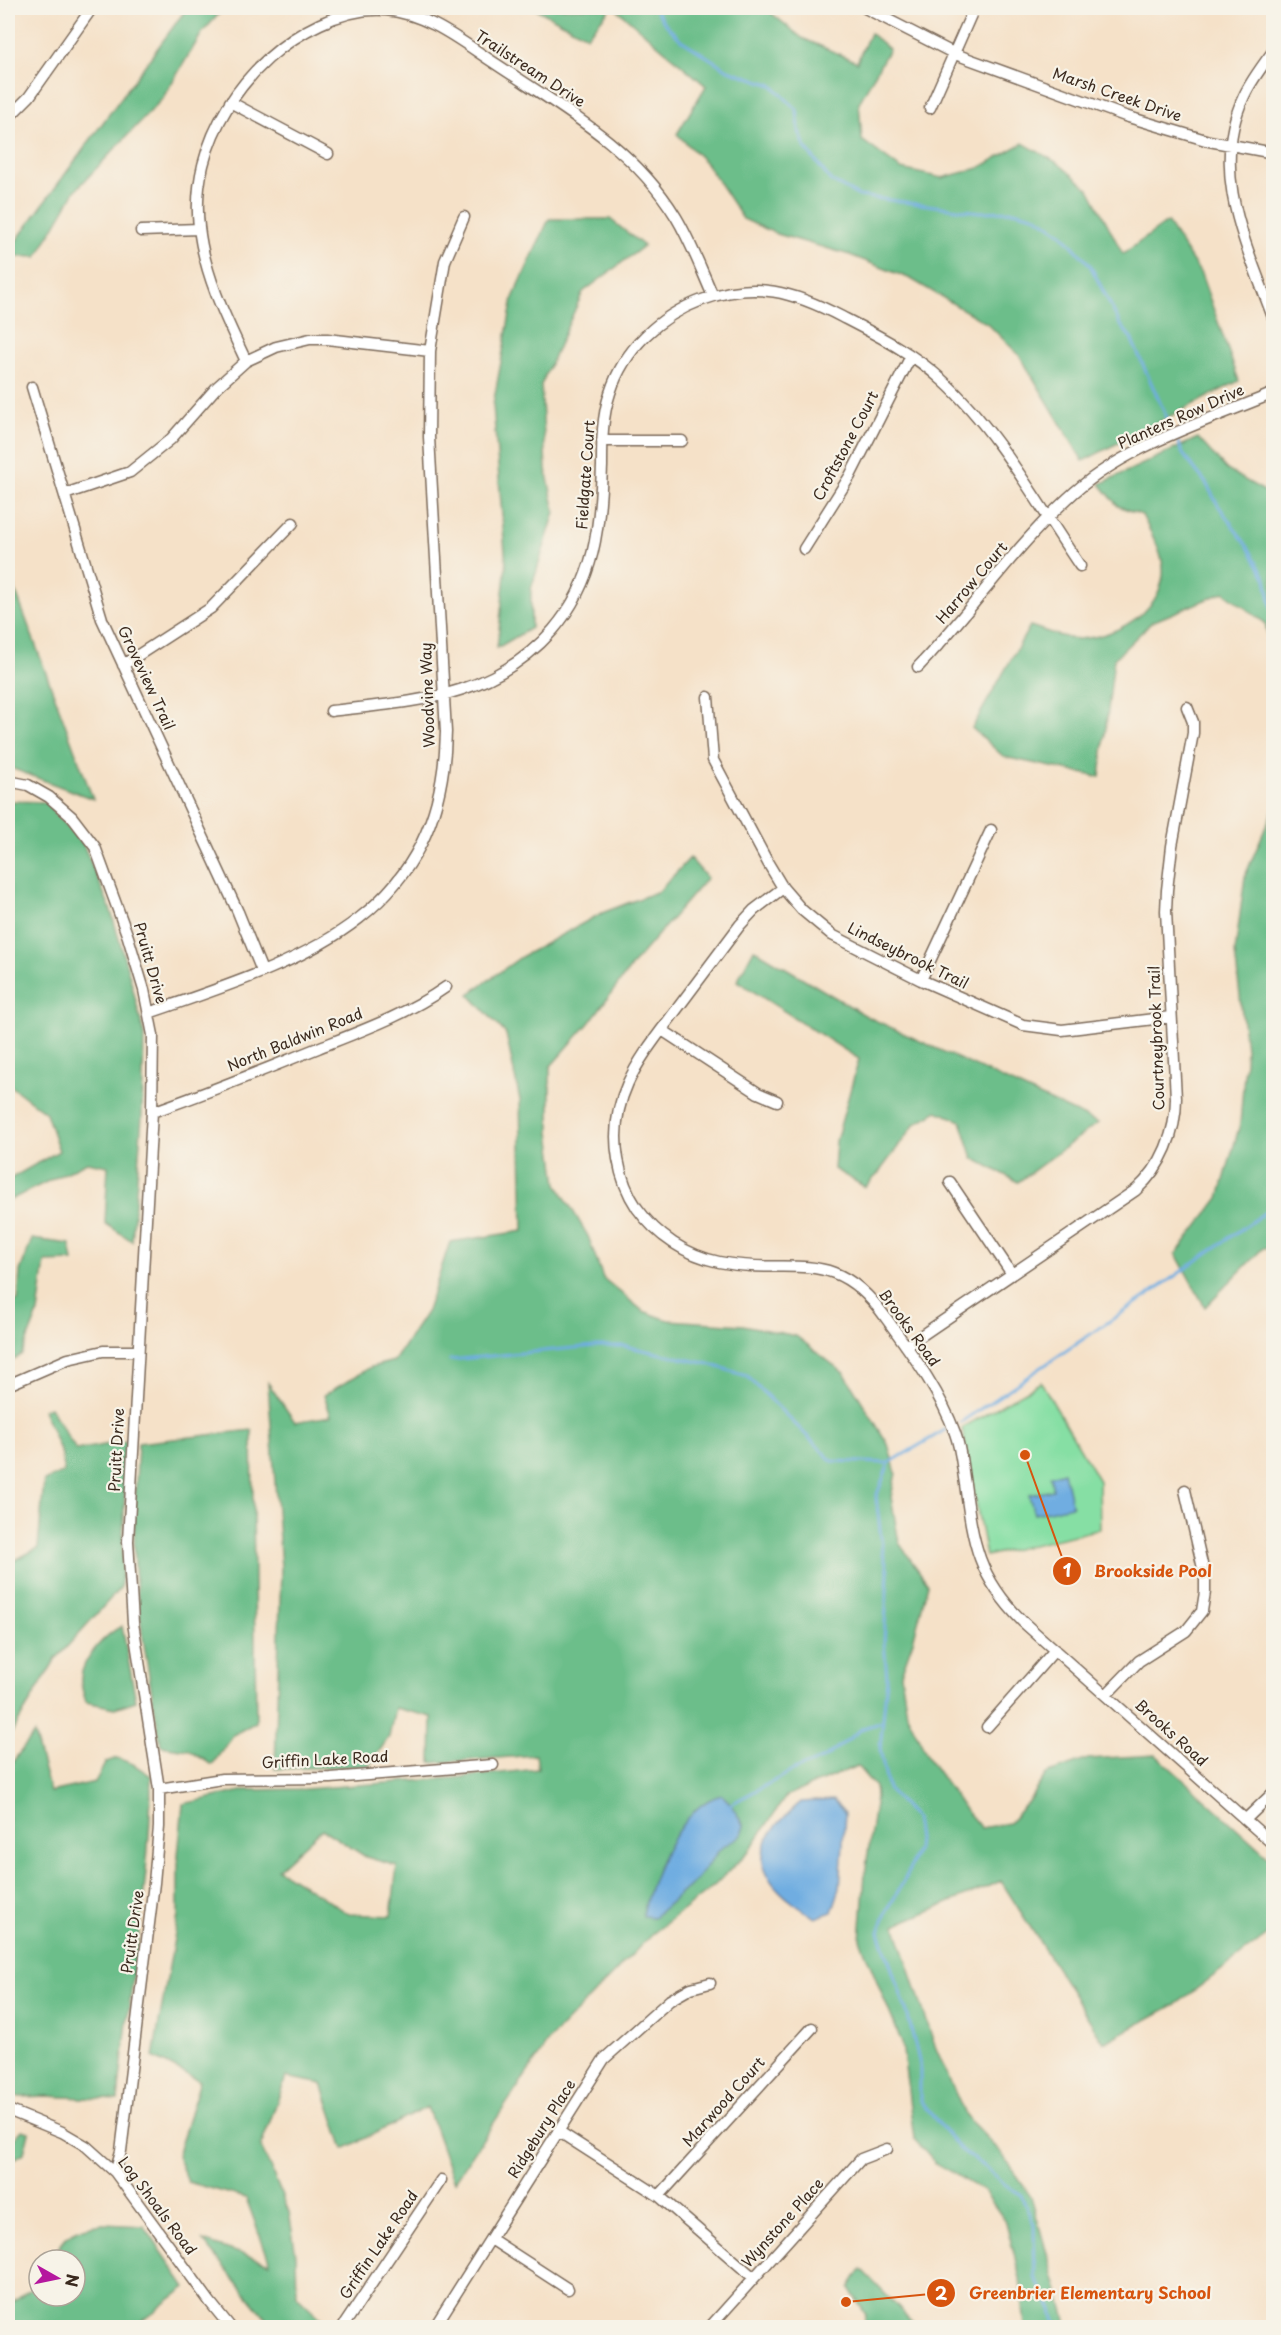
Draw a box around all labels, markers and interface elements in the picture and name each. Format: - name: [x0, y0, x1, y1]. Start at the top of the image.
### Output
- street label: Trailstream Drive: [471, 23, 591, 112]
- street label: Marsh Creek Drive: [1050, 61, 1185, 126]
- street label: Planters Row Drive: [1113, 377, 1247, 454]
- street label: Croftstone Court: [806, 386, 883, 504]
- street label: Fieldgate Court: [569, 419, 600, 530]
- street label: Harrow Court: [930, 536, 1012, 628]
- street label: Groveview Trail: [113, 621, 182, 733]
- street label: Woodvine Way: [413, 642, 440, 748]
- street label: Lindseybrook Trail: [844, 915, 973, 994]
- street label: Pruitt Drive: [129, 919, 174, 1006]
- street label: Courtneybrook Trail: [1141, 965, 1170, 1111]
- street label: North Baldwin Road: [223, 1001, 366, 1076]
- street label: Brooks Road: [874, 1283, 946, 1371]
- street label: Pruitt Drive: [102, 1407, 129, 1493]
- callout: Brookside Pool: [1052, 1554, 1225, 1588]
- text: 1: [1063, 1556, 1072, 1583]
- text: Brookside Pool: [1094, 1558, 1212, 1582]
- street label: Brooks Road: [1130, 1693, 1214, 1771]
- street label: Griffin Lake Road: [261, 1744, 389, 1773]
- street label: Pruitt Drive: [114, 1889, 149, 1975]
- street label: Marwood Court: [676, 2051, 770, 2151]
- street label: Ridgebury Place: [501, 2074, 580, 2182]
- street label: Log Shoals Road: [113, 2151, 203, 2259]
- street label: Wynstone Place: [735, 2172, 828, 2272]
- street label: Griffin Lake Road: [333, 2185, 423, 2303]
- north arrow: [27, 2248, 87, 2308]
- text: N: [60, 2272, 86, 2289]
- callout: Greenbrier Elementary School: [926, 2276, 1223, 2310]
- text: 2: [935, 2279, 948, 2306]
- text: Greenbrier Elementary School: [969, 2280, 1211, 2304]

